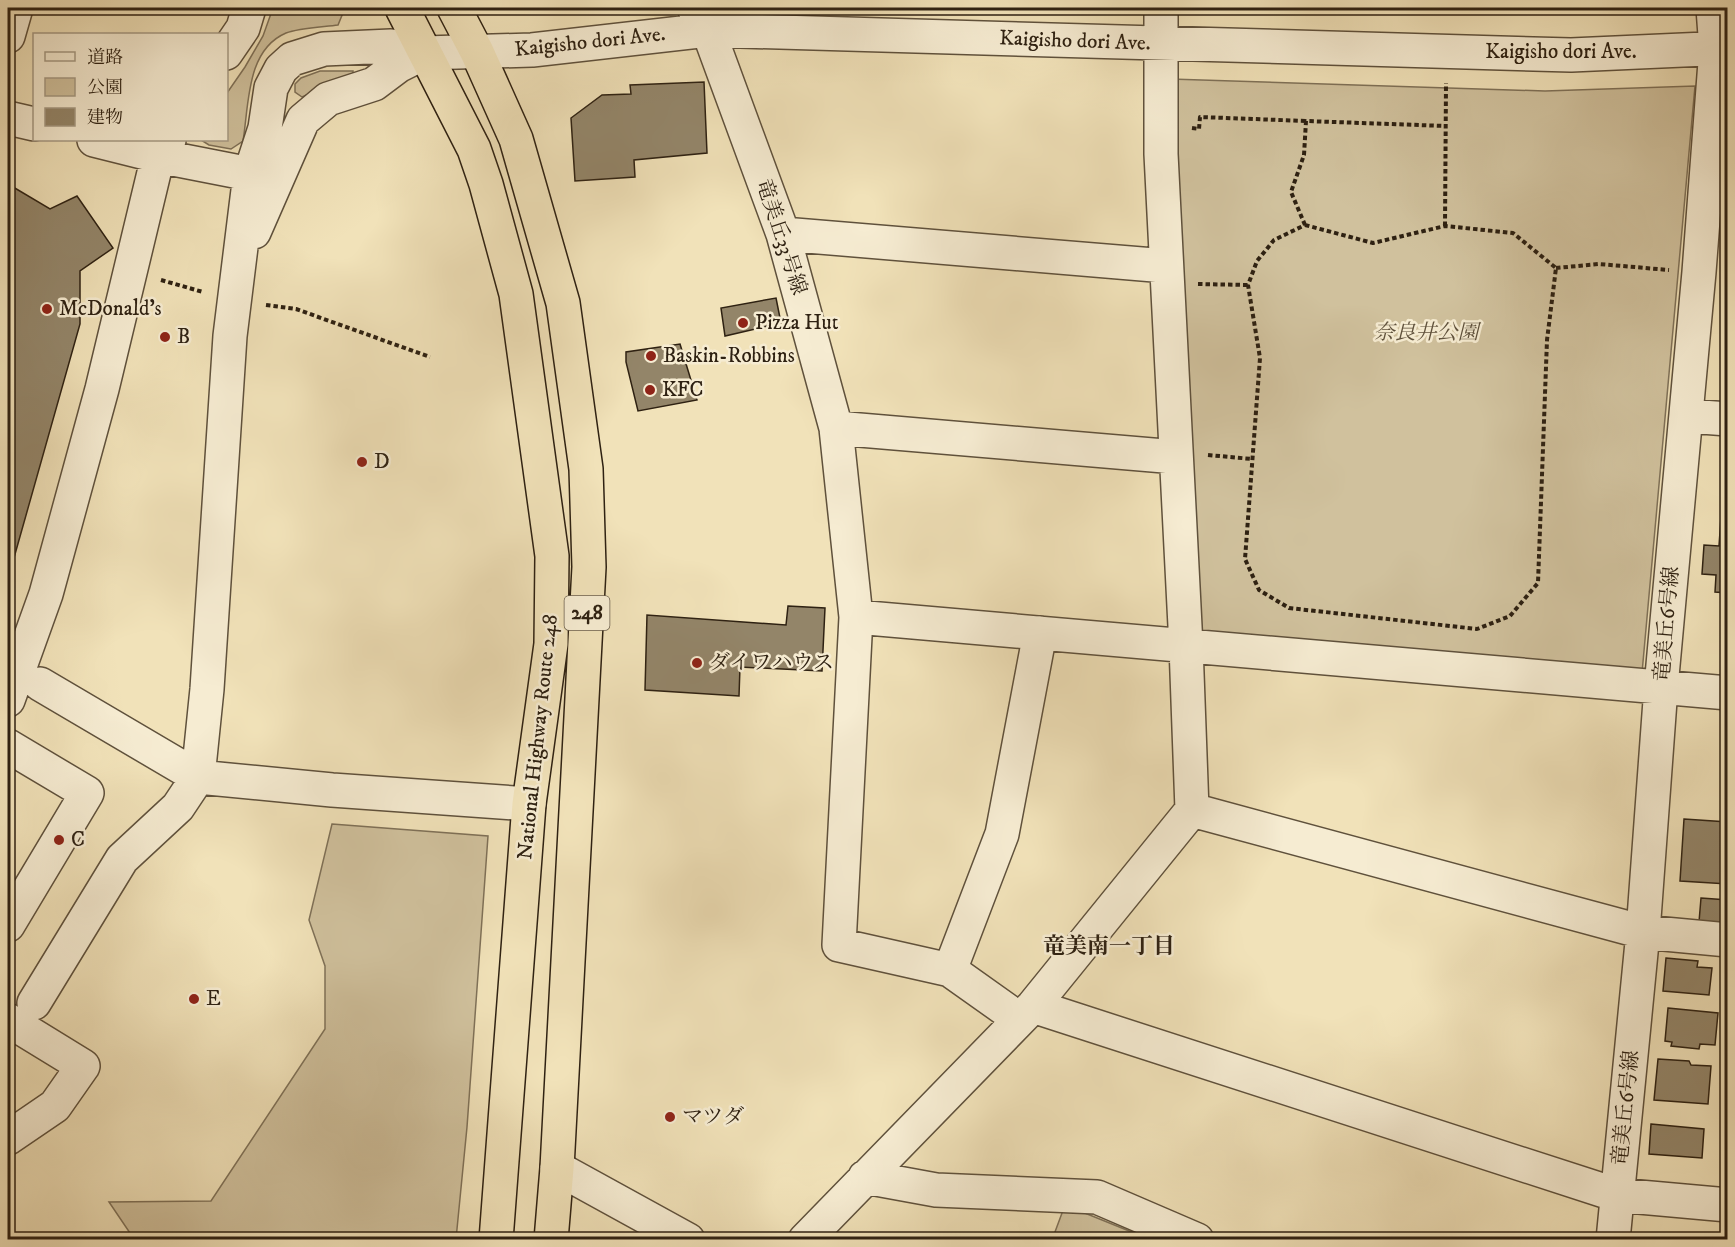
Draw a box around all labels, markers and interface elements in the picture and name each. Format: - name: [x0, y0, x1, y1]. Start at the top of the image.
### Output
- street label: Kaigisho dori Ave.: [513, 21, 667, 63]
- street label: Kaigisho dori Ave.: [999, 25, 1151, 57]
- legend: [33, 33, 228, 141]
- street label: Kaigisho dori Ave.: [1485, 39, 1637, 65]
- text: 道路: [87, 47, 123, 69]
- text: 公園: [87, 77, 123, 99]
- text: 建物: [87, 107, 123, 129]
- street label: 竜美丘33号線: [750, 176, 812, 298]
- place label: McDonald's: [59, 296, 162, 322]
- marker: McDonald's: [40, 302, 54, 316]
- place label: Pizza Hut: [755, 310, 839, 336]
- marker: Pizza Hut: [736, 316, 750, 330]
- park label: 奈良井公園: [1374, 320, 1481, 346]
- place label: B: [177, 324, 190, 350]
- marker: B: [158, 330, 172, 344]
- place label: Baskin-Robbins: [663, 343, 795, 369]
- marker: Baskin-Robbins: [644, 349, 658, 363]
- place label: KFC: [662, 377, 704, 403]
- marker: KFC: [643, 383, 657, 397]
- place label: D: [374, 449, 390, 475]
- marker: D: [355, 455, 369, 469]
- street label: 竜美丘6号線: [1649, 565, 1685, 683]
- road number: 248: [564, 596, 610, 630]
- street label: National Highway Route 248: [512, 613, 564, 861]
- place label: ダイワハウス: [709, 650, 834, 676]
- marker: ダイワハウス: [690, 656, 704, 670]
- place label: C: [71, 827, 85, 853]
- marker: C: [52, 833, 66, 847]
- district label: 竜美南一丁目: [1043, 933, 1175, 960]
- place label: E: [206, 986, 221, 1012]
- marker: E: [187, 992, 201, 1006]
- street label: 竜美丘6号線: [1607, 1049, 1645, 1167]
- place label: マツダ: [682, 1104, 744, 1130]
- marker: マツダ: [663, 1110, 677, 1124]

